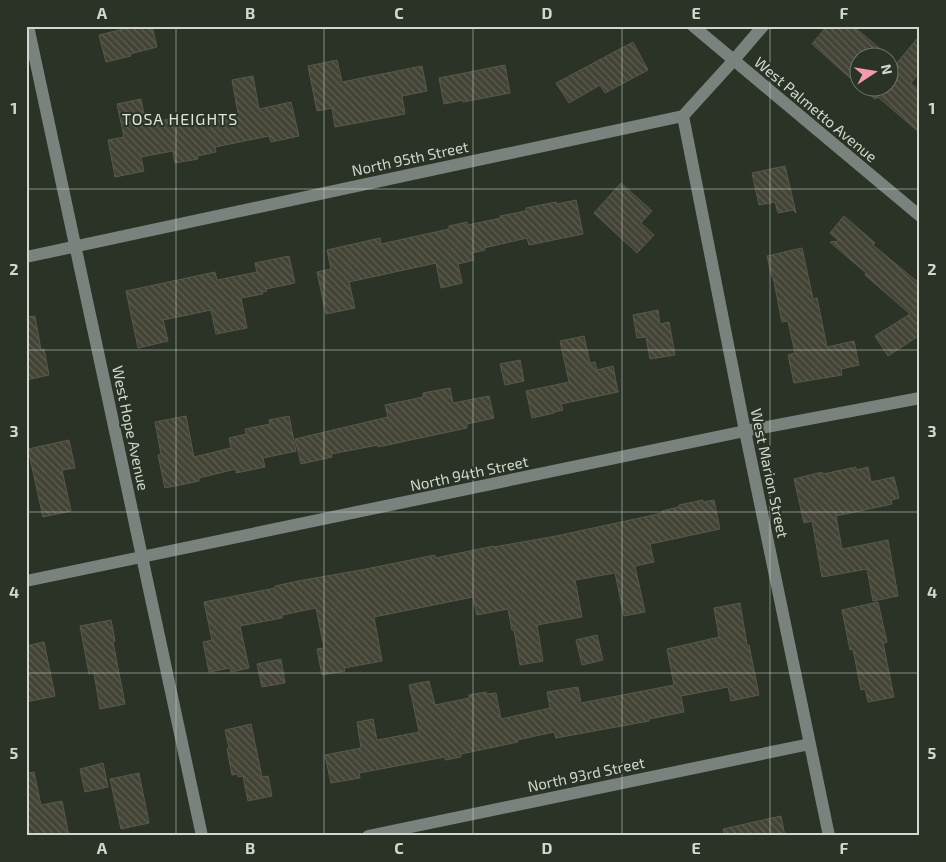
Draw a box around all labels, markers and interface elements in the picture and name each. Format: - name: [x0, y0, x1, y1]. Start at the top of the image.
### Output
- text: A: [97, 3, 108, 22]
- text: B: [245, 3, 255, 22]
- text: C: [394, 3, 404, 22]
- text: D: [542, 3, 553, 22]
- text: E: [691, 3, 701, 22]
- text: F: [840, 3, 849, 22]
- north arrow: [848, 48, 898, 98]
- street label: West Palmetto Avenue: [751, 52, 881, 166]
- text: N: [878, 62, 897, 76]
- text: 1: [11, 98, 17, 117]
- text: 1: [929, 98, 935, 117]
- district label: TOSA HEIGHTS: [122, 109, 238, 128]
- street label: North 95th Street: [350, 137, 470, 179]
- text: 2: [9, 259, 19, 278]
- text: 2: [927, 259, 937, 278]
- street label: West Hope Avenue: [109, 364, 153, 492]
- street label: West Marion Street: [747, 407, 793, 540]
- text: 3: [9, 421, 19, 440]
- text: 3: [927, 421, 937, 440]
- street label: North 94th Street: [408, 452, 530, 494]
- text: 4: [9, 582, 19, 601]
- text: 4: [927, 582, 937, 601]
- text: 5: [10, 743, 19, 762]
- text: 5: [928, 743, 937, 762]
- street label: North 93rd Street: [526, 753, 646, 795]
- text: A: [97, 838, 108, 857]
- text: B: [245, 838, 255, 857]
- text: C: [394, 838, 404, 857]
- text: D: [542, 838, 553, 857]
- text: E: [691, 838, 701, 857]
- text: F: [840, 838, 849, 857]

